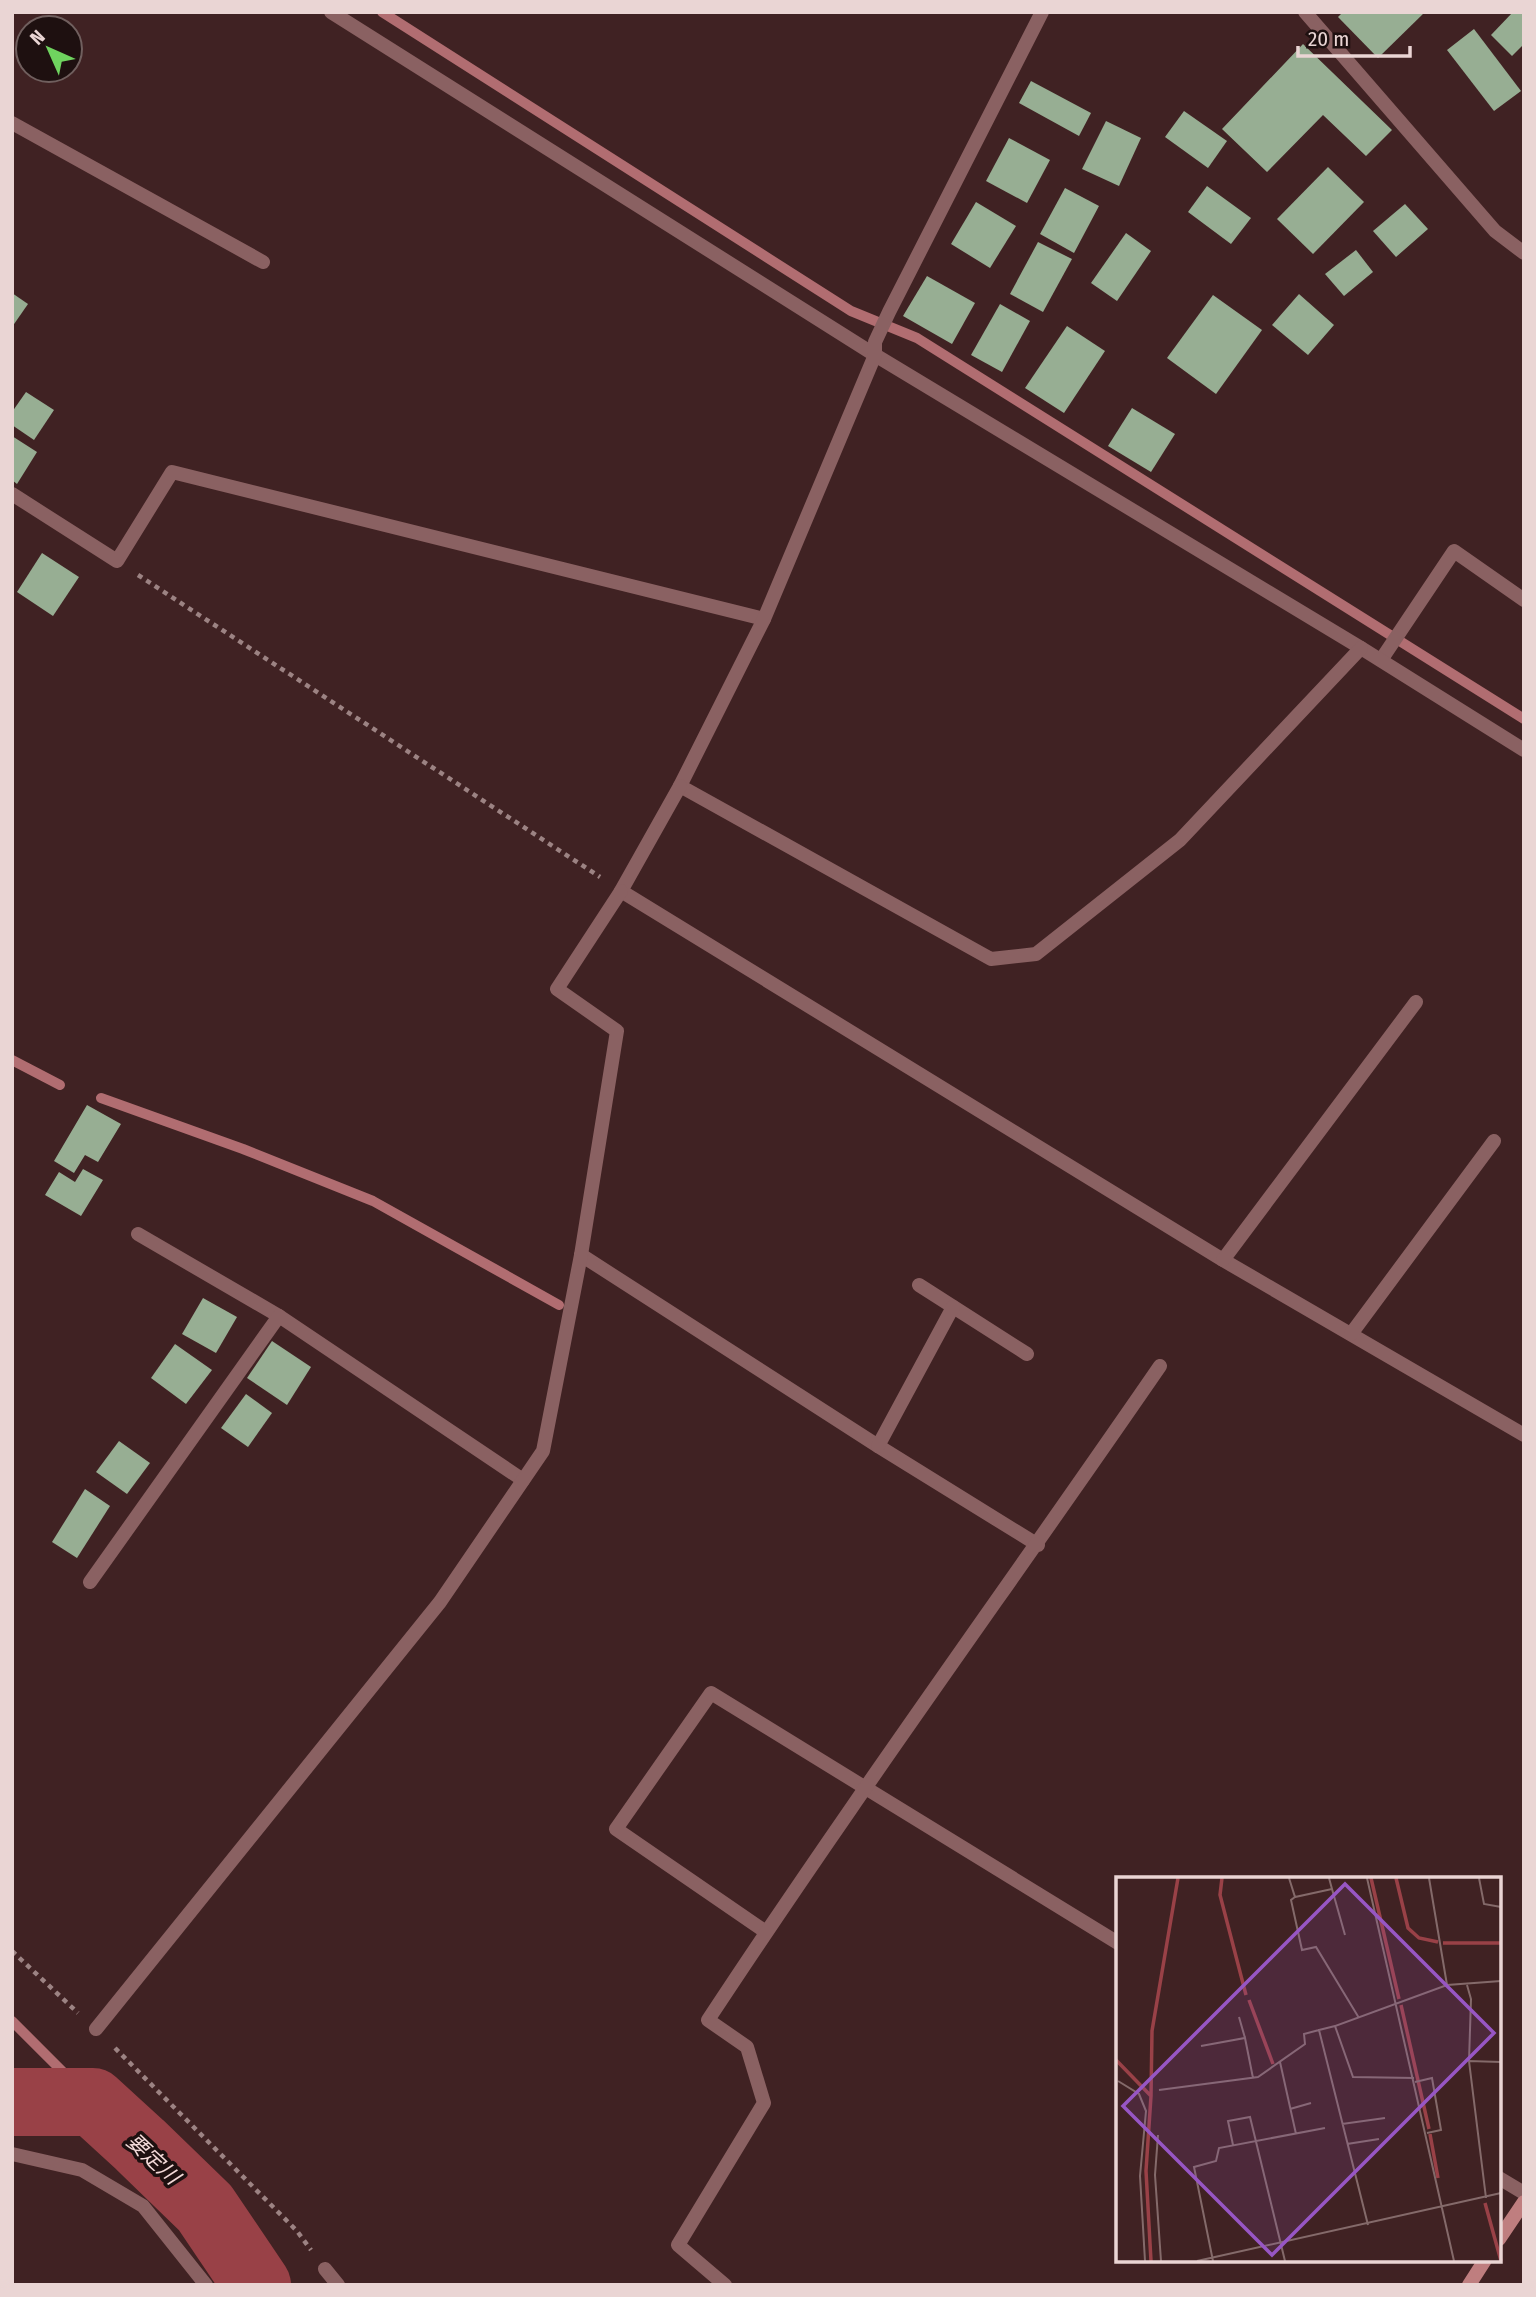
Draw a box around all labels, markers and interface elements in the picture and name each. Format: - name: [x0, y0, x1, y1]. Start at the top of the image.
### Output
- north arrow: [14, 14, 84, 84]
- scale bar: [1298, 14, 1410, 58]
- text: N: [25, 25, 49, 49]
- text: 20 m: [1308, 26, 1349, 52]
- inset map: [1116, 1877, 1501, 2262]
- water label: 要定川: [121, 2128, 186, 2191]

